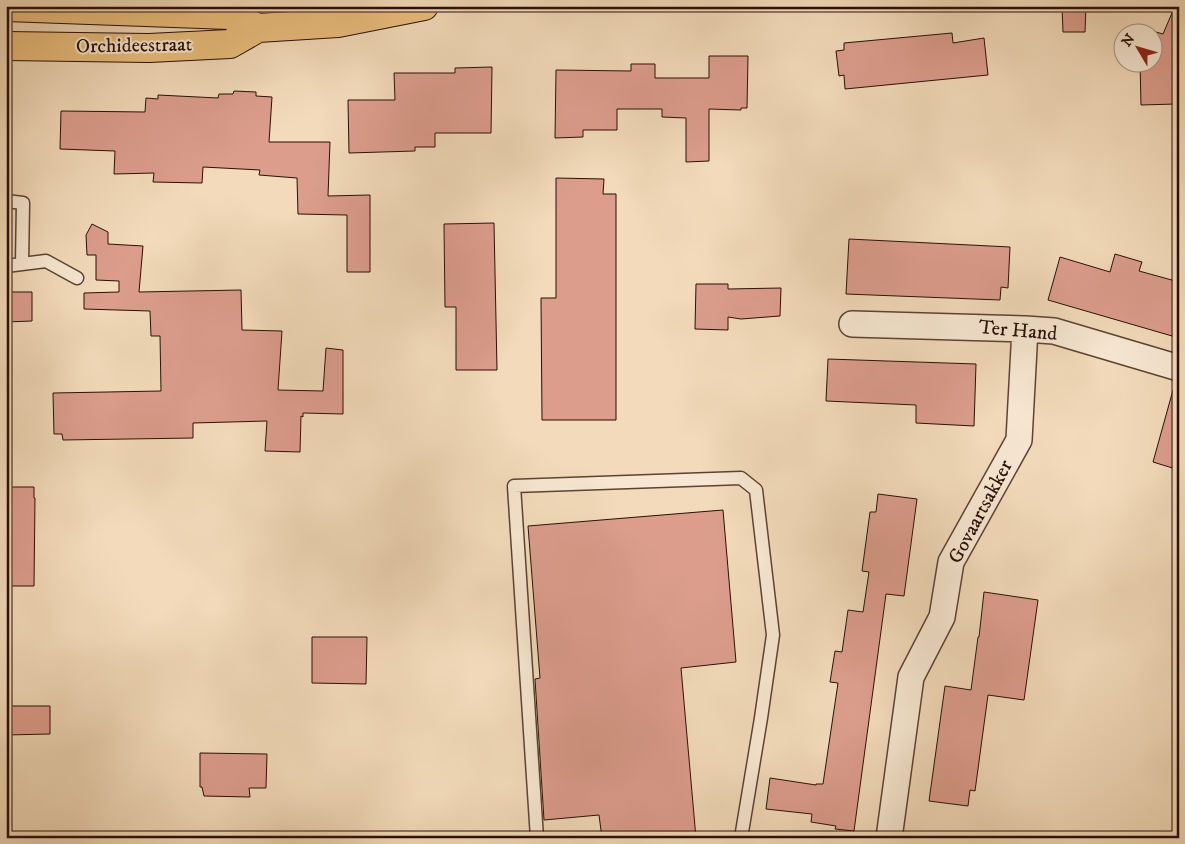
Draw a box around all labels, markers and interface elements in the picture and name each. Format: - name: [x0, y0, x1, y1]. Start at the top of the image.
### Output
- north arrow: [1112, 22, 1162, 72]
- text: N: [1118, 30, 1139, 51]
- street label: Orchideestraat: [76, 32, 192, 60]
- street label: Ter Hand: [978, 315, 1058, 347]
- street label: Govaartsakker: [943, 455, 1019, 568]

